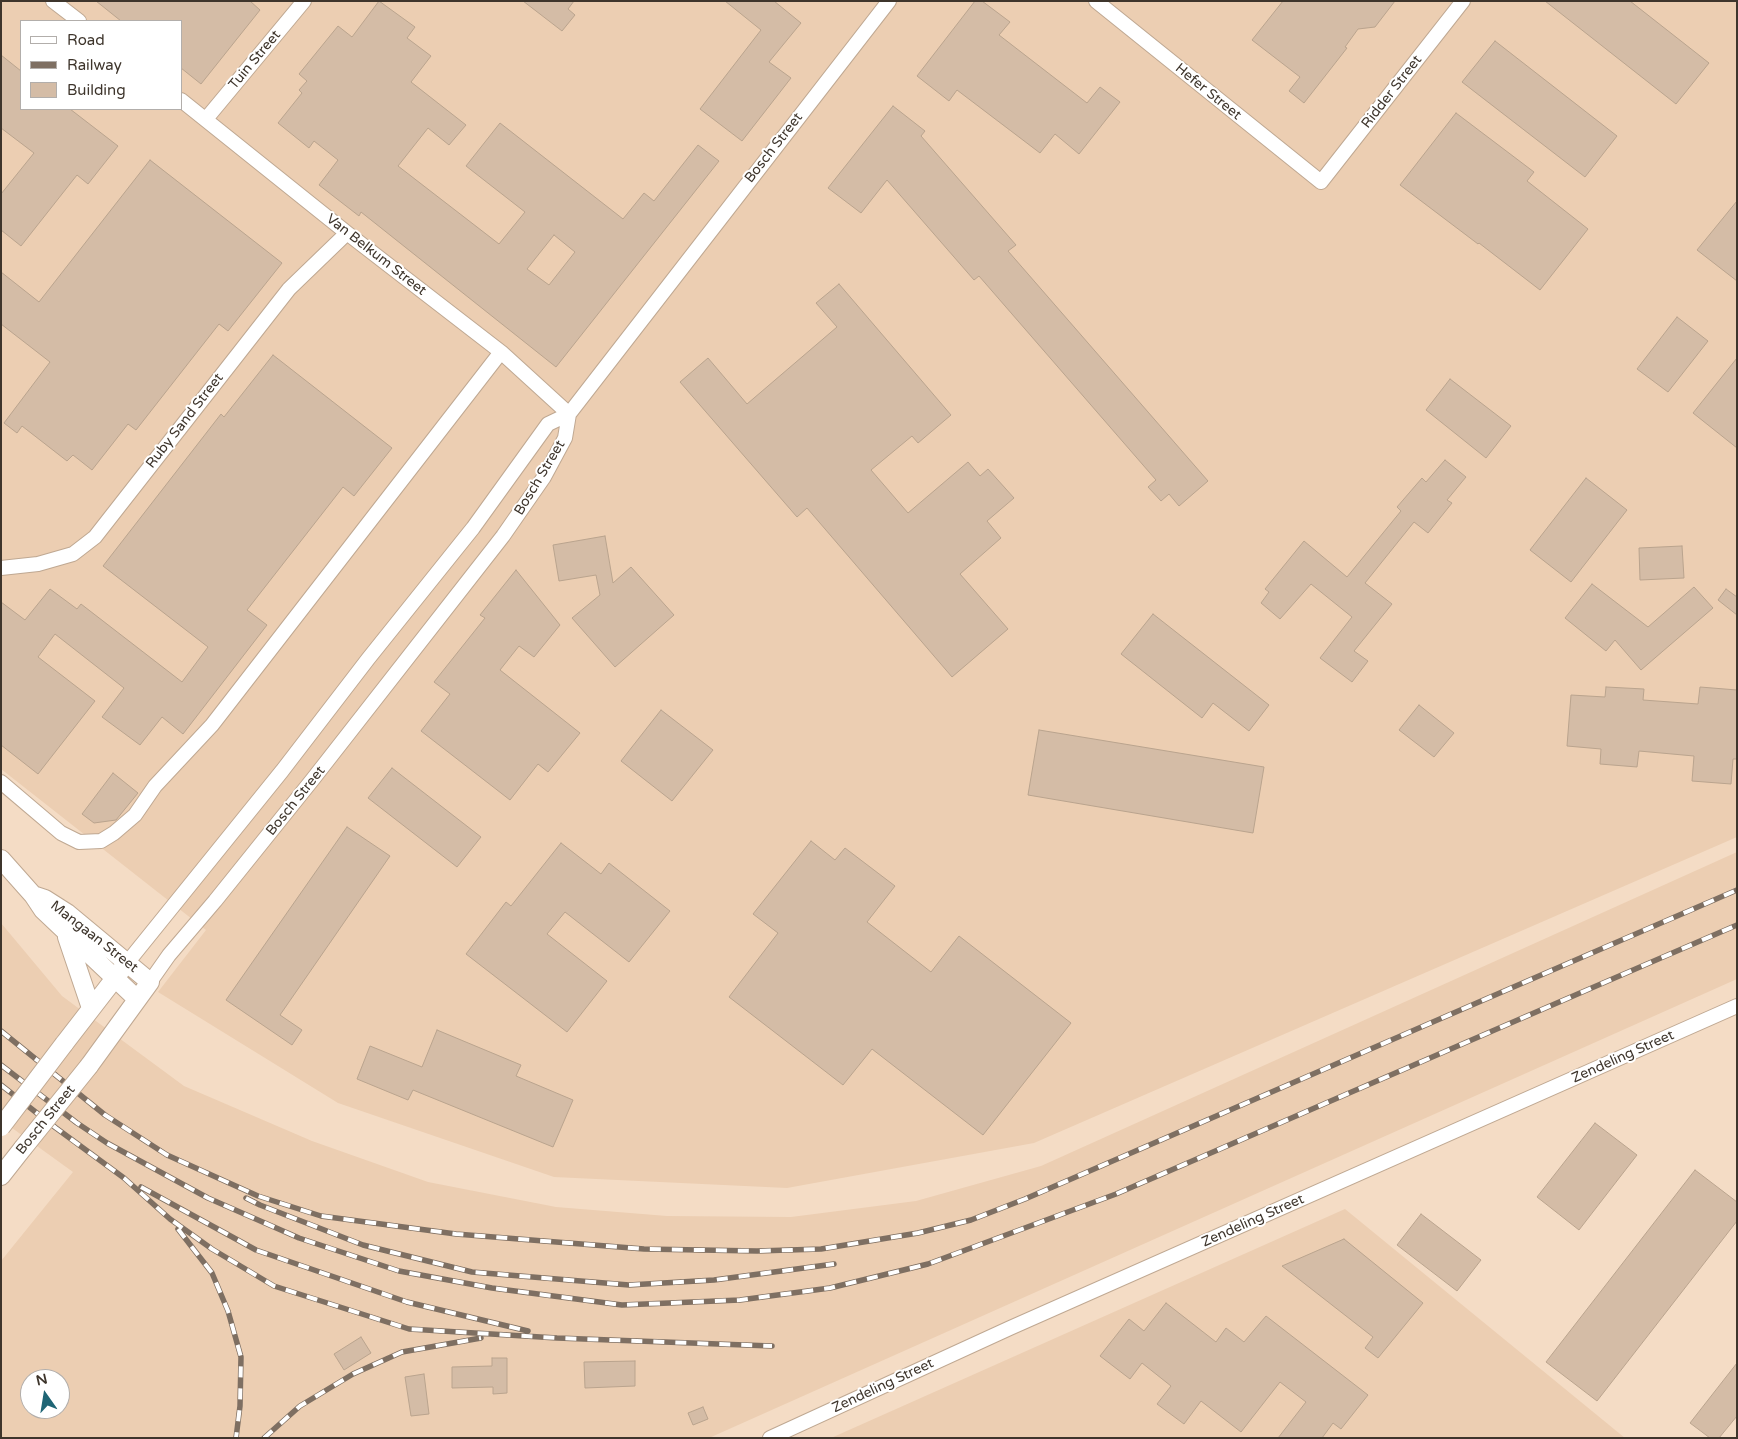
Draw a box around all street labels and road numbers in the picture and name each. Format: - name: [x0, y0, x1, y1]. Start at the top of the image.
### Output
- street label: Tuin Street: [225, 27, 285, 93]
- street label: Ridder Street: [1358, 52, 1426, 132]
- street label: Hefer Street: [1172, 60, 1244, 124]
- street label: Bosch Street: [741, 110, 807, 186]
- street label: Van Belkum Street: [322, 211, 430, 299]
- street label: Ruby Sand Street: [143, 370, 227, 472]
- street label: Bosch Street: [511, 437, 569, 519]
- street label: Bosch Street: [263, 763, 329, 839]
- street label: Mangaan Street: [47, 898, 141, 976]
- street label: Zendeling Street: [1569, 1027, 1677, 1087]
- street label: Bosch Street: [13, 1082, 79, 1158]
- street label: Zendeling Street: [1199, 1191, 1307, 1251]
- street label: Zendeling Street: [830, 1355, 936, 1417]

